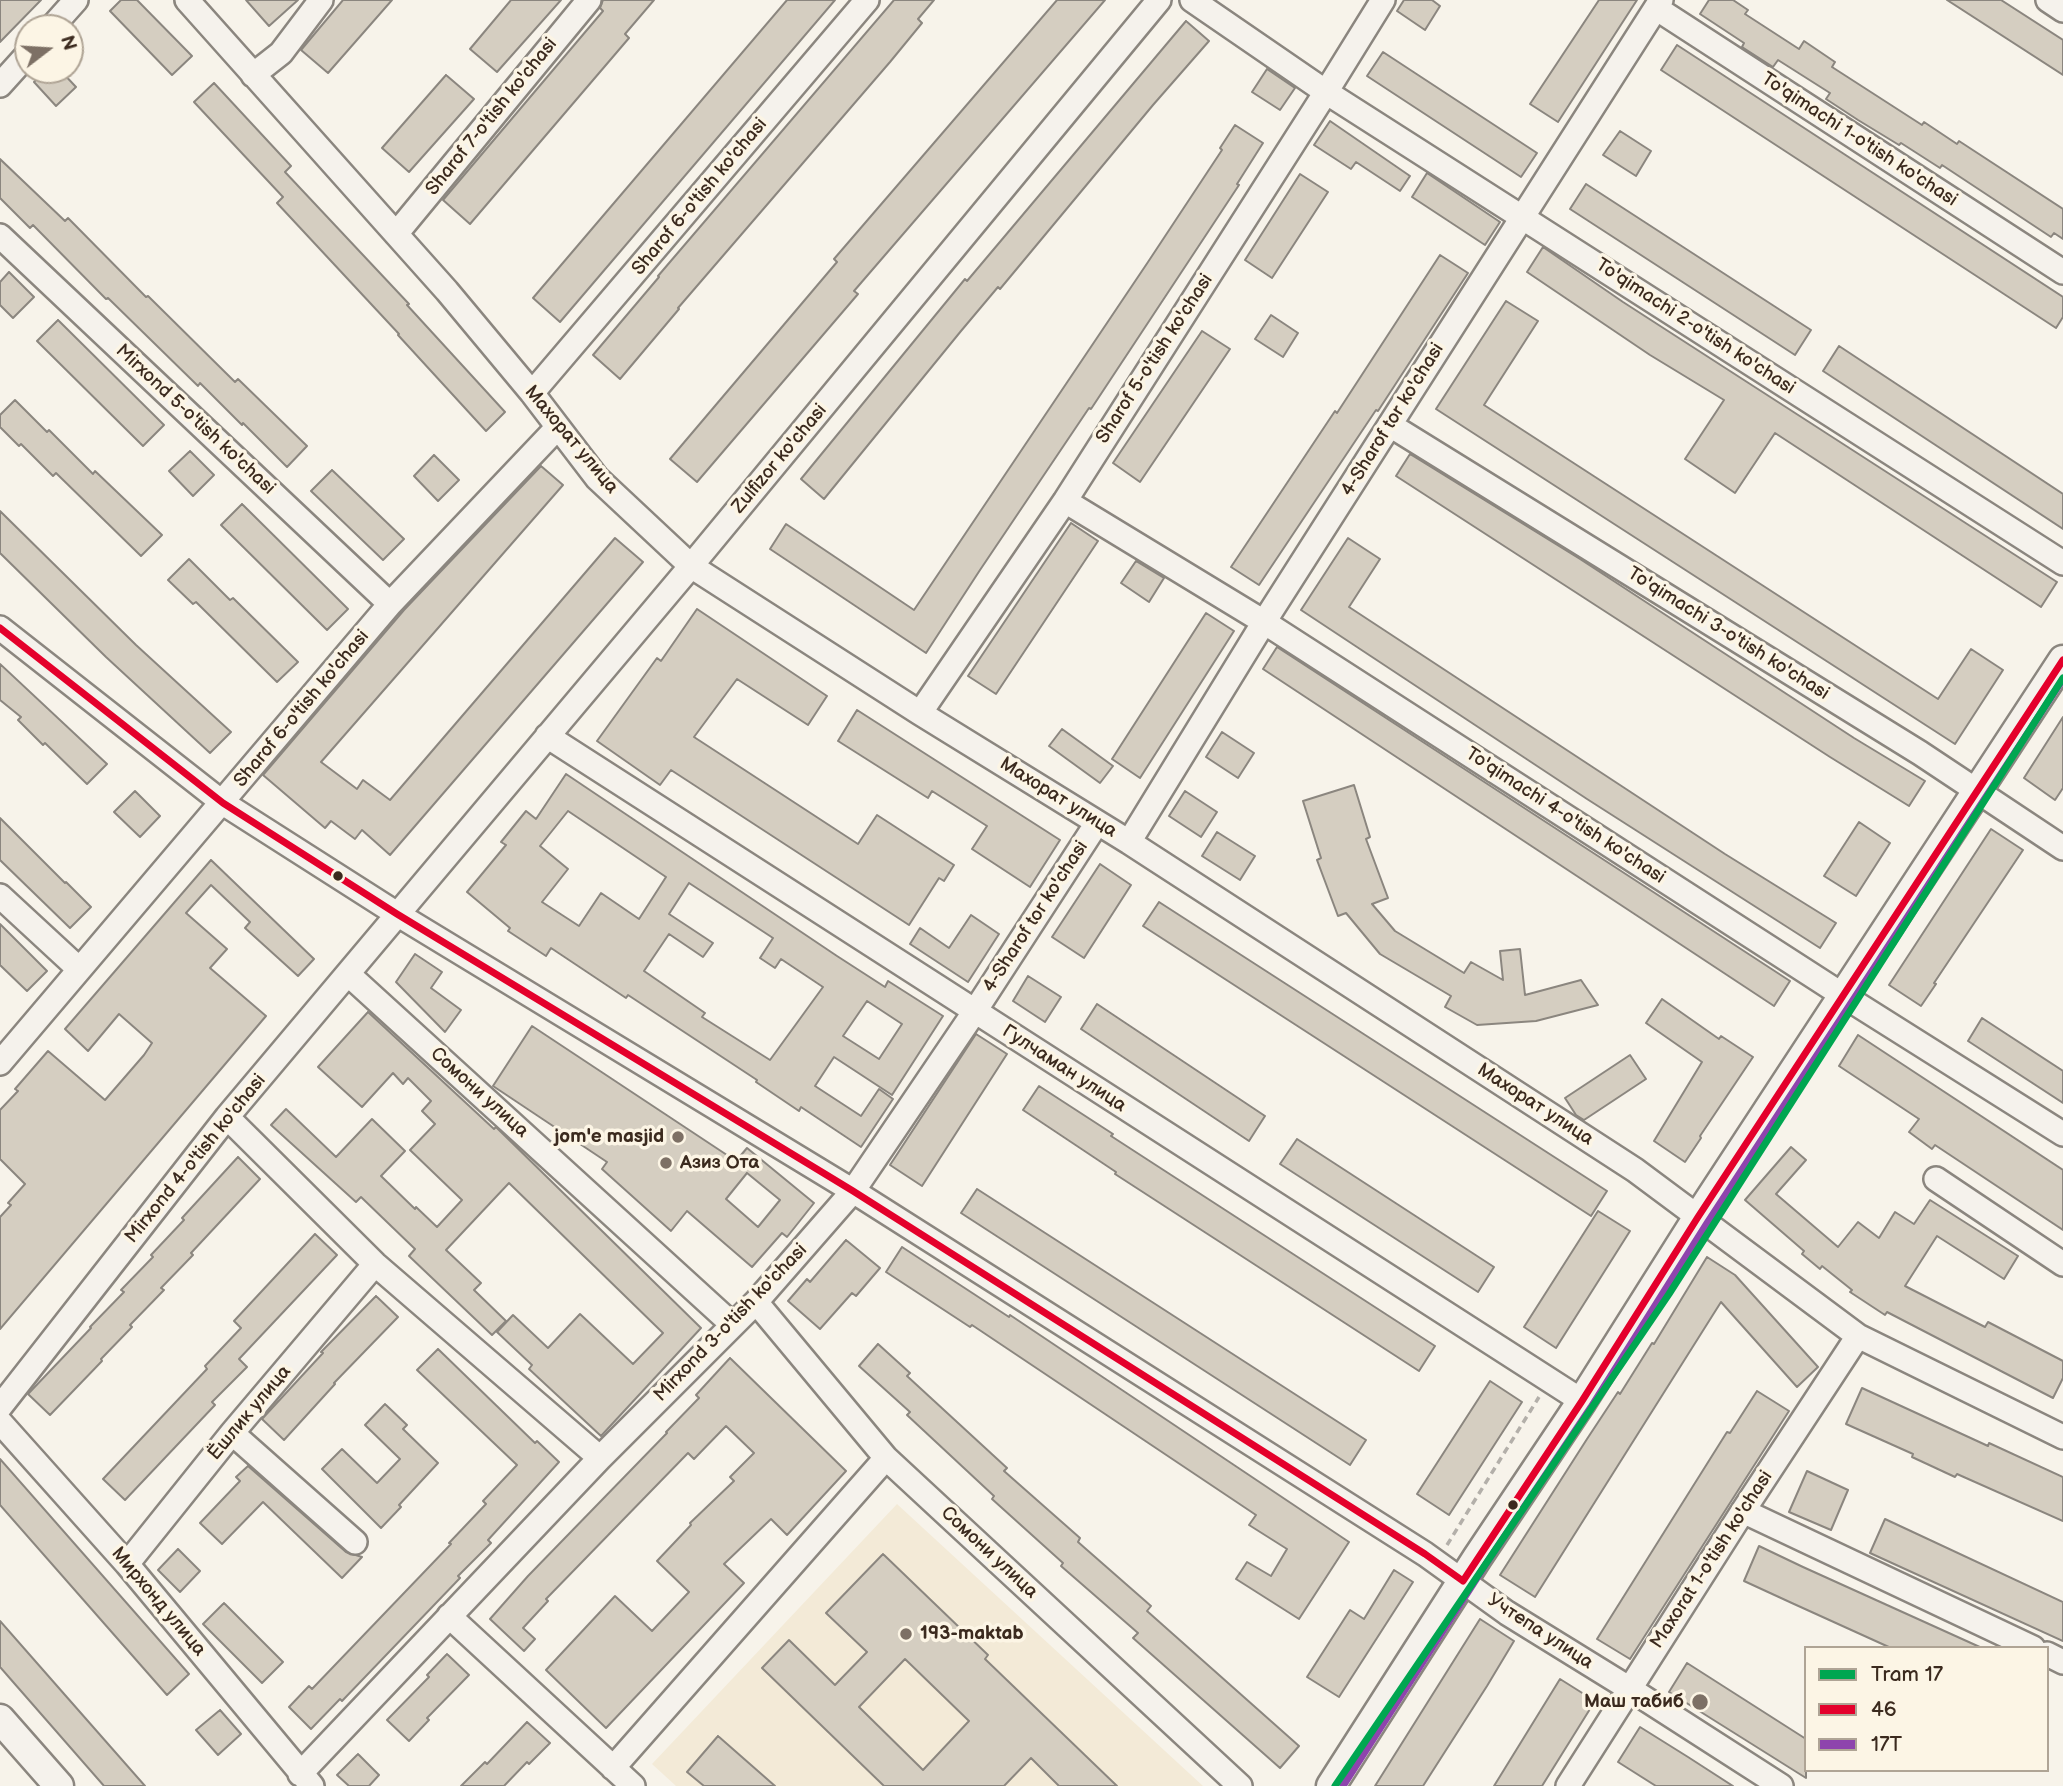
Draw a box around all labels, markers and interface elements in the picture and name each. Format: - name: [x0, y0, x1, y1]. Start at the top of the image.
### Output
- north arrow: [14, 14, 84, 84]
- text: N: [55, 33, 81, 53]
- street label: Sharof 7-o'tish ko'chasi: [421, 34, 563, 200]
- street label: To'qimachi 1-o'tish ko'chasi: [1757, 68, 1961, 212]
- street label: Sharof 6-o'tish ko'chasi: [628, 114, 772, 280]
- street label: To'qimachi 2-o'tish ko'chasi: [1591, 254, 1799, 400]
- street label: Sharof 5-o'tish ko'chasi: [1092, 270, 1218, 448]
- street label: 4-Sharof tor ko'chasi: [1337, 339, 1449, 501]
- street label: Mirxond 5-o'tish ko'chasi: [110, 340, 280, 500]
- street label: Махорат улица: [519, 381, 623, 499]
- street label: Zulfizor ko'chasi: [728, 400, 832, 518]
- street label: To'qimachi 3-o'tish ko'chasi: [1623, 562, 1833, 706]
- street label: Sharof 6-o'tish ko'chasi: [230, 626, 374, 792]
- street label: To'qimachi 4-o'tish ko'chasi: [1461, 743, 1669, 889]
- street label: Махорат улица: [995, 753, 1121, 843]
- street label: 4-Sharof tor ko'chasi: [978, 837, 1094, 997]
- unlabelled marker: [331, 869, 345, 883]
- street label: Гулчаман улица: [998, 1020, 1130, 1118]
- street label: Сомони улица: [425, 1043, 533, 1143]
- street label: Махорат улица: [1473, 1059, 1597, 1151]
- street label: Mirxond 4-o'tish ko'chasi: [121, 1070, 271, 1248]
- place label: jom'e masjid: [554, 1126, 664, 1148]
- marker: jom'e masjid: [670, 1129, 686, 1145]
- place label: Азиз Ота: [680, 1152, 759, 1174]
- marker: Азиз Ота: [658, 1155, 674, 1171]
- street label: Mirxond 3-o'tish ko'chasi: [650, 1239, 812, 1407]
- street label: Ёшлик улица: [204, 1361, 296, 1465]
- street label: Maxorat 1-o'tish ko'chasi: [1646, 1467, 1778, 1653]
- unlabelled marker: [1506, 1498, 1520, 1512]
- street label: Сомони улица: [936, 1502, 1042, 1604]
- street label: Мирхонд улица: [106, 1543, 210, 1661]
- street label: Учтепа улица: [1483, 1589, 1597, 1675]
- place label: 193-maktab: [920, 1623, 1024, 1645]
- marker: 193-maktab: [898, 1626, 914, 1642]
- legend: [1804, 1646, 2049, 1772]
- text: Tram 17: [1871, 1662, 1943, 1687]
- place label: Маш табиб: [1584, 1691, 1684, 1713]
- marker: Маш табиб: [1690, 1692, 1710, 1712]
- text: 46: [1871, 1697, 1897, 1722]
- text: 17T: [1871, 1732, 1902, 1757]

